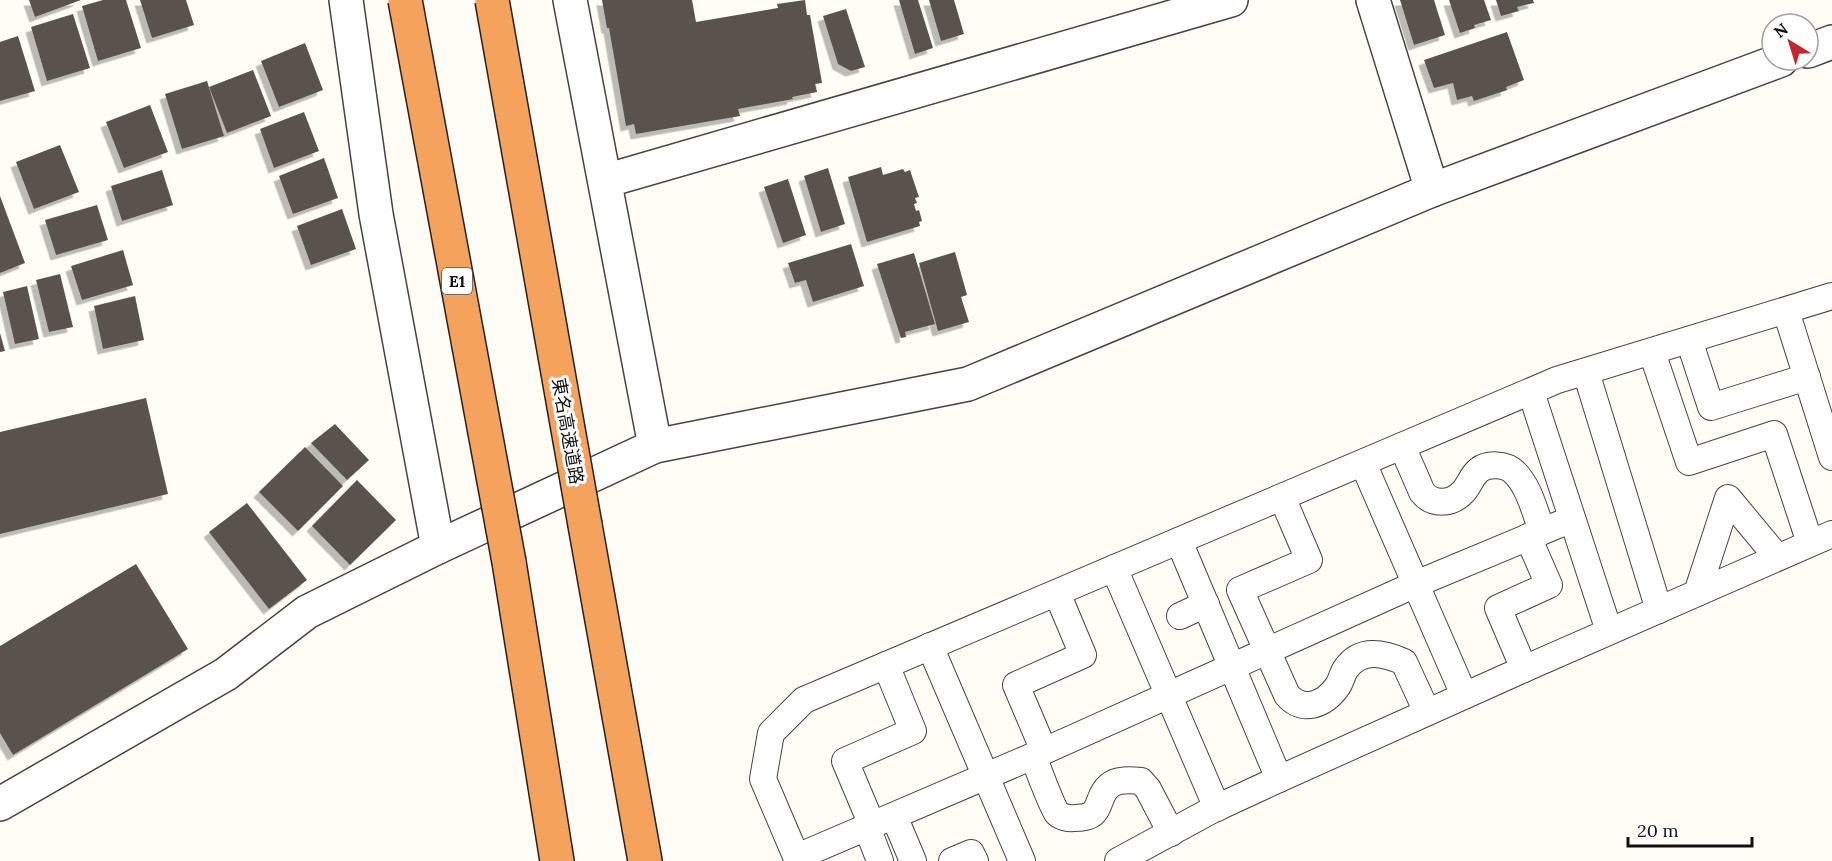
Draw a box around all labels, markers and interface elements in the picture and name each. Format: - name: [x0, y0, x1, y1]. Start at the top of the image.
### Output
- north arrow: [1760, 12, 1820, 72]
- text: N: [1770, 18, 1792, 42]
- road number: E1: [442, 268, 472, 294]
- street label: 東名高速道路: [547, 376, 589, 486]
- scale bar: [1628, 810, 1752, 848]
- text: 20 m: [1637, 819, 1679, 842]

